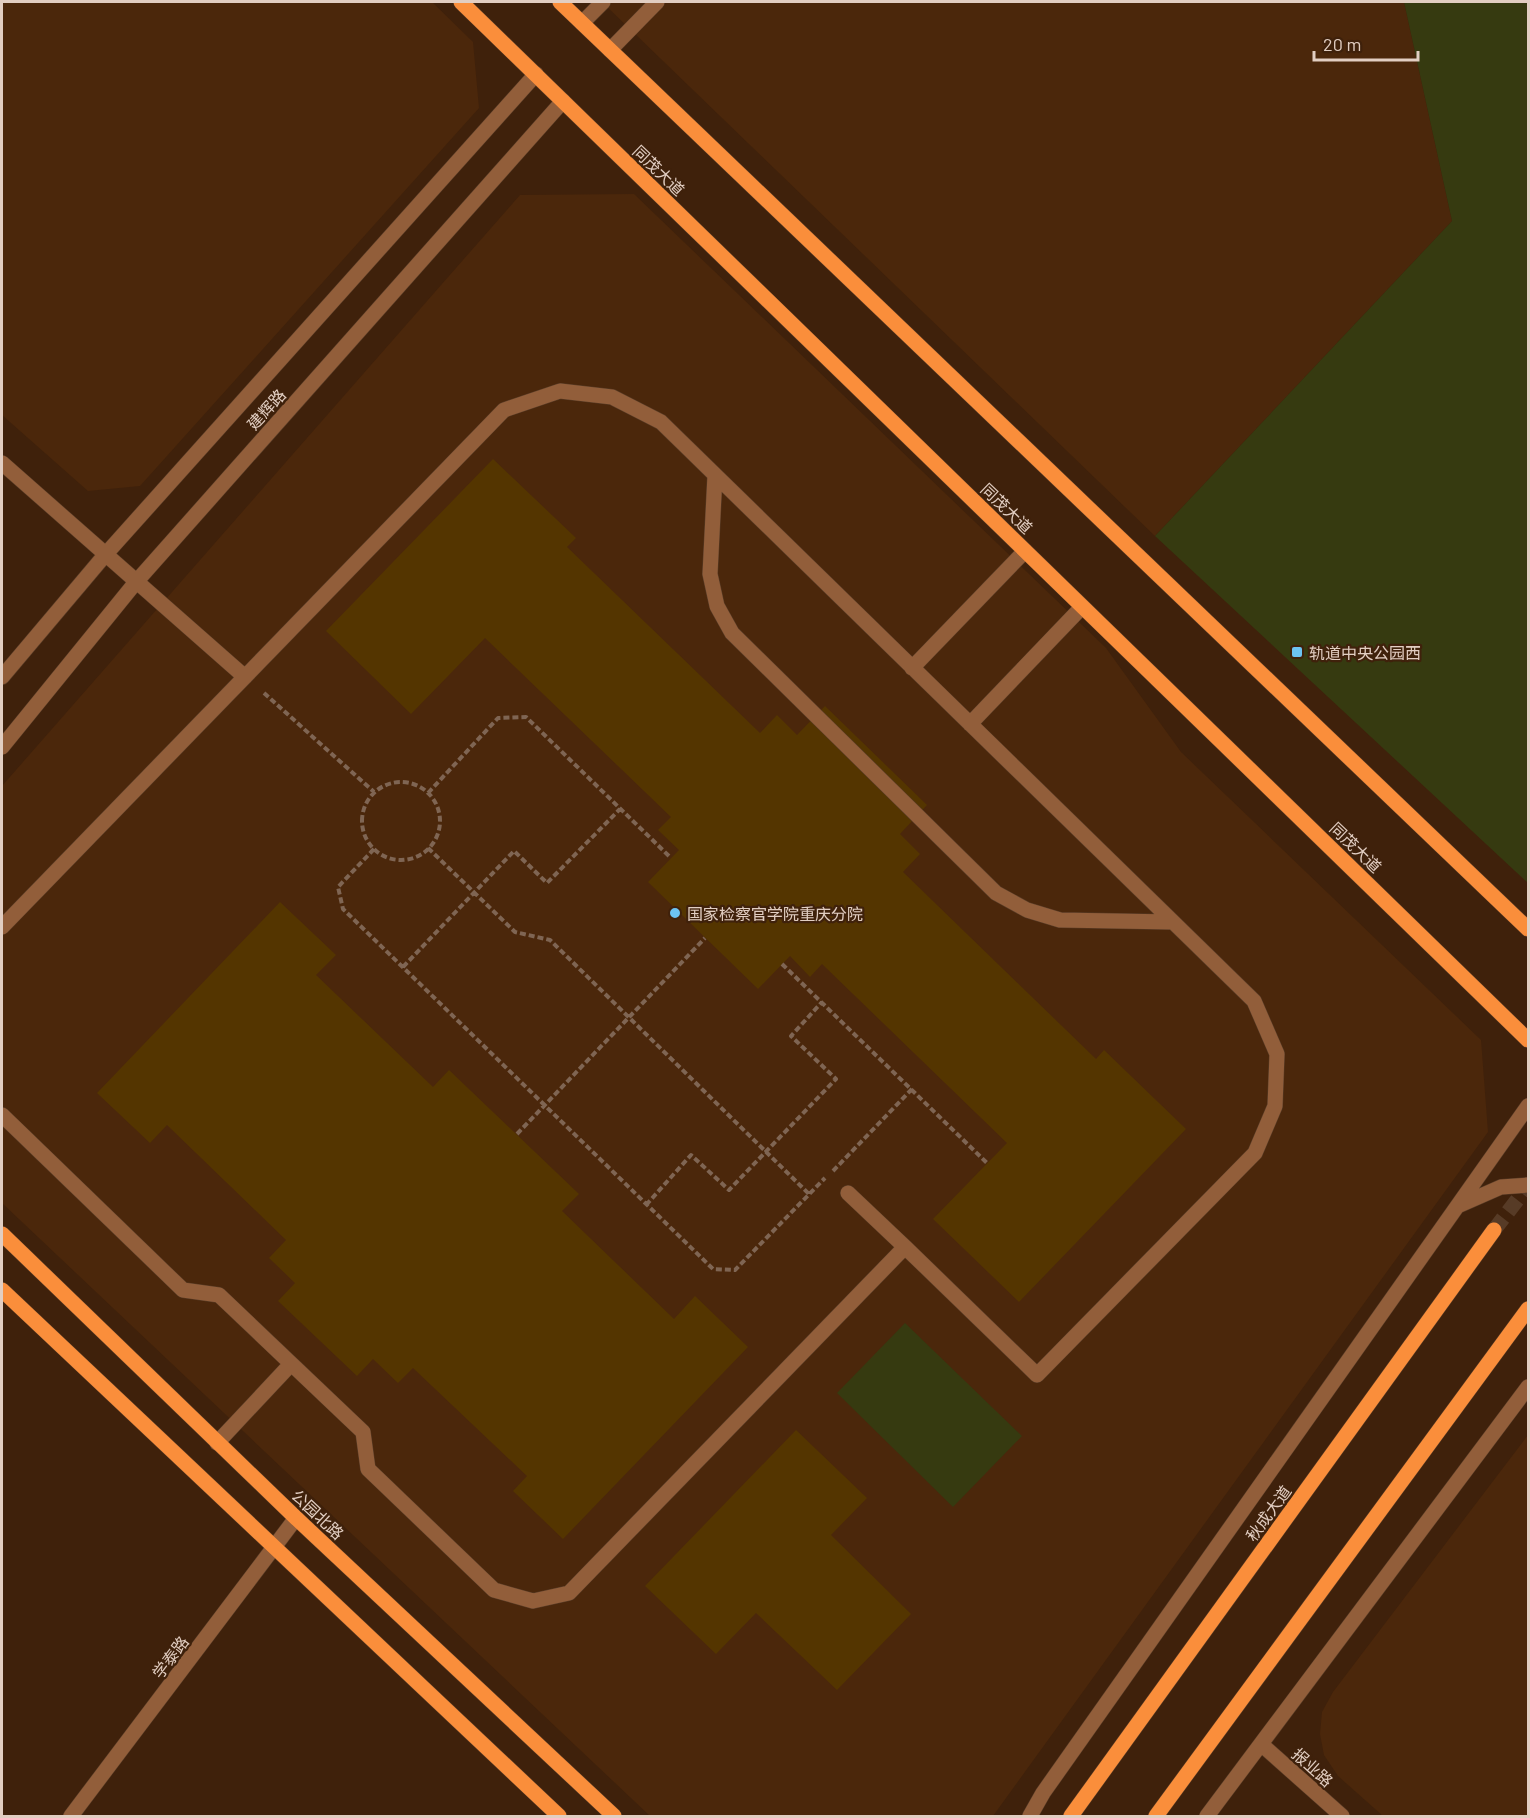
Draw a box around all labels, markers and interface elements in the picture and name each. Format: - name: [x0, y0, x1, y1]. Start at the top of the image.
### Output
- scale bar: [1314, 24, 1418, 62]
- text: 20 m: [1323, 33, 1361, 55]
- street label: 同茂大道: [629, 141, 689, 199]
- street label: 建辉路: [243, 385, 289, 433]
- street label: 同茂大道: [977, 479, 1037, 537]
- place label: 轨道中央公园西: [1309, 643, 1421, 662]
- marker: 轨道中央公园西: [1290, 645, 1304, 659]
- street label: 同茂大道: [1326, 818, 1386, 876]
- place label: 国家检察官学院重庆分院: [687, 904, 863, 923]
- marker: 国家检察官学院重庆分院: [668, 906, 682, 920]
- street label: 秋成大道: [1242, 1482, 1294, 1544]
- street label: 公园北路: [288, 1485, 348, 1543]
- street label: 学泰路: [148, 1632, 192, 1682]
- street label: 报业路: [1289, 1744, 1337, 1790]

